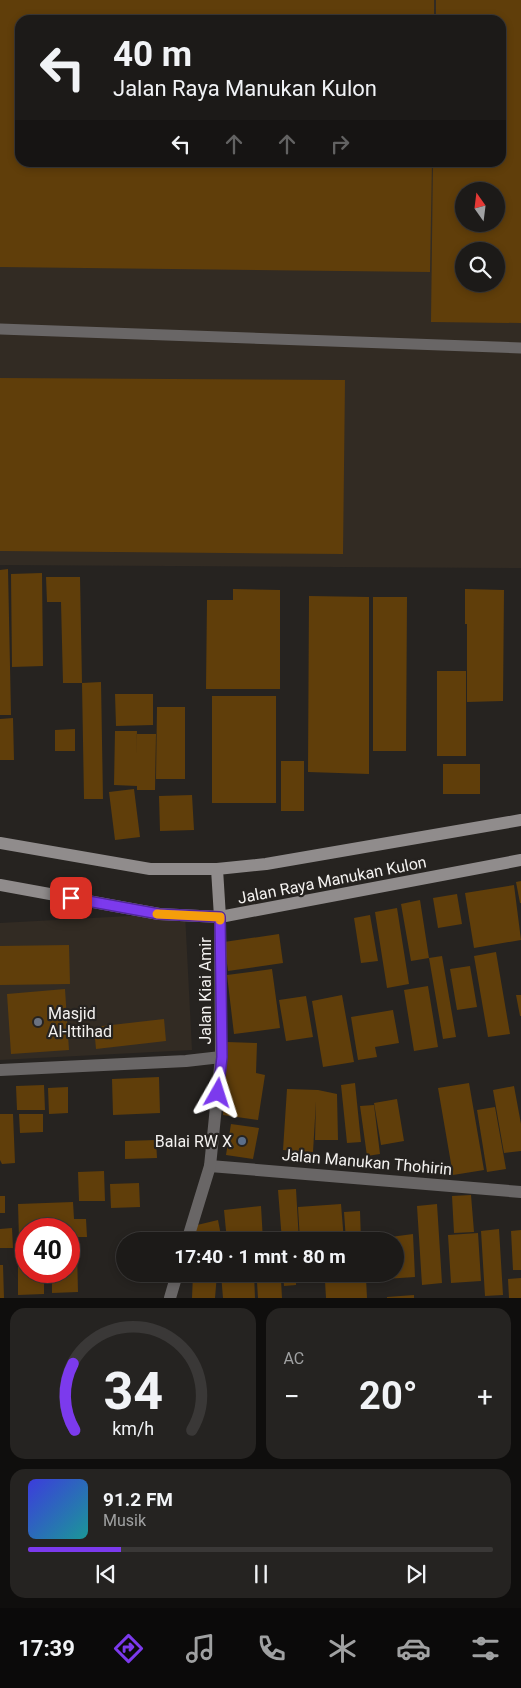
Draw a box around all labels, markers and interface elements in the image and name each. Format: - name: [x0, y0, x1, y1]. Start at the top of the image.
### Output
- text: 40 m: [113, 34, 192, 75]
- icon: left: [30, 35, 95, 100]
- text: Jalan Raya Manukan Kulon: [113, 76, 377, 101]
- icon: left: [167, 130, 195, 158]
- icon: ahead: [220, 130, 248, 158]
- icon: ahead: [273, 130, 301, 158]
- icon: right: [326, 130, 354, 158]
- north arrow: [455, 182, 505, 232]
- map controls: [455, 182, 505, 292]
- button: search: [455, 242, 505, 292]
- street label: Jalan Raya Manukan Kulon: [236, 852, 428, 908]
- pin: [50, 877, 92, 919]
- icon: arrive: [57, 884, 85, 912]
- street label: Jalan Kiai Amir: [196, 937, 215, 1045]
- place label: Masjid Al-Ittihad: [48, 1004, 112, 1041]
- marker: Masjid Al-Ittihad: [32, 1016, 44, 1028]
- position arrow: [191, 1066, 243, 1118]
- place label: Balai RW X: [155, 1132, 232, 1151]
- marker: Balai RW X: [236, 1135, 248, 1147]
- street label: Jalan Manukan Thohirin: [281, 1145, 453, 1179]
- speed limit sign: 40: [15, 1218, 80, 1283]
- text: 17:40 · 1 mnt · 80 m: [174, 1245, 346, 1268]
- text: AC: [284, 1349, 304, 1368]
- text: 34: [103, 1361, 163, 1422]
- text: 20°: [359, 1374, 418, 1418]
- text: −: [284, 1380, 300, 1413]
- text: +: [477, 1380, 493, 1413]
- text: km/h: [112, 1418, 154, 1439]
- text: 91.2 FM: [103, 1488, 173, 1511]
- text: Musik: [103, 1511, 146, 1530]
- icon: previous: [92, 1560, 120, 1588]
- icon: pause: [247, 1560, 275, 1588]
- icon: next: [402, 1560, 430, 1588]
- icon: directions: [111, 1631, 146, 1666]
- icon: music: [183, 1631, 218, 1666]
- icon: phone: [254, 1631, 289, 1666]
- icon: climate: [325, 1631, 360, 1666]
- icon: car: [396, 1631, 431, 1666]
- icon: filters: [468, 1631, 503, 1666]
- text: 17:39: [18, 1636, 75, 1661]

